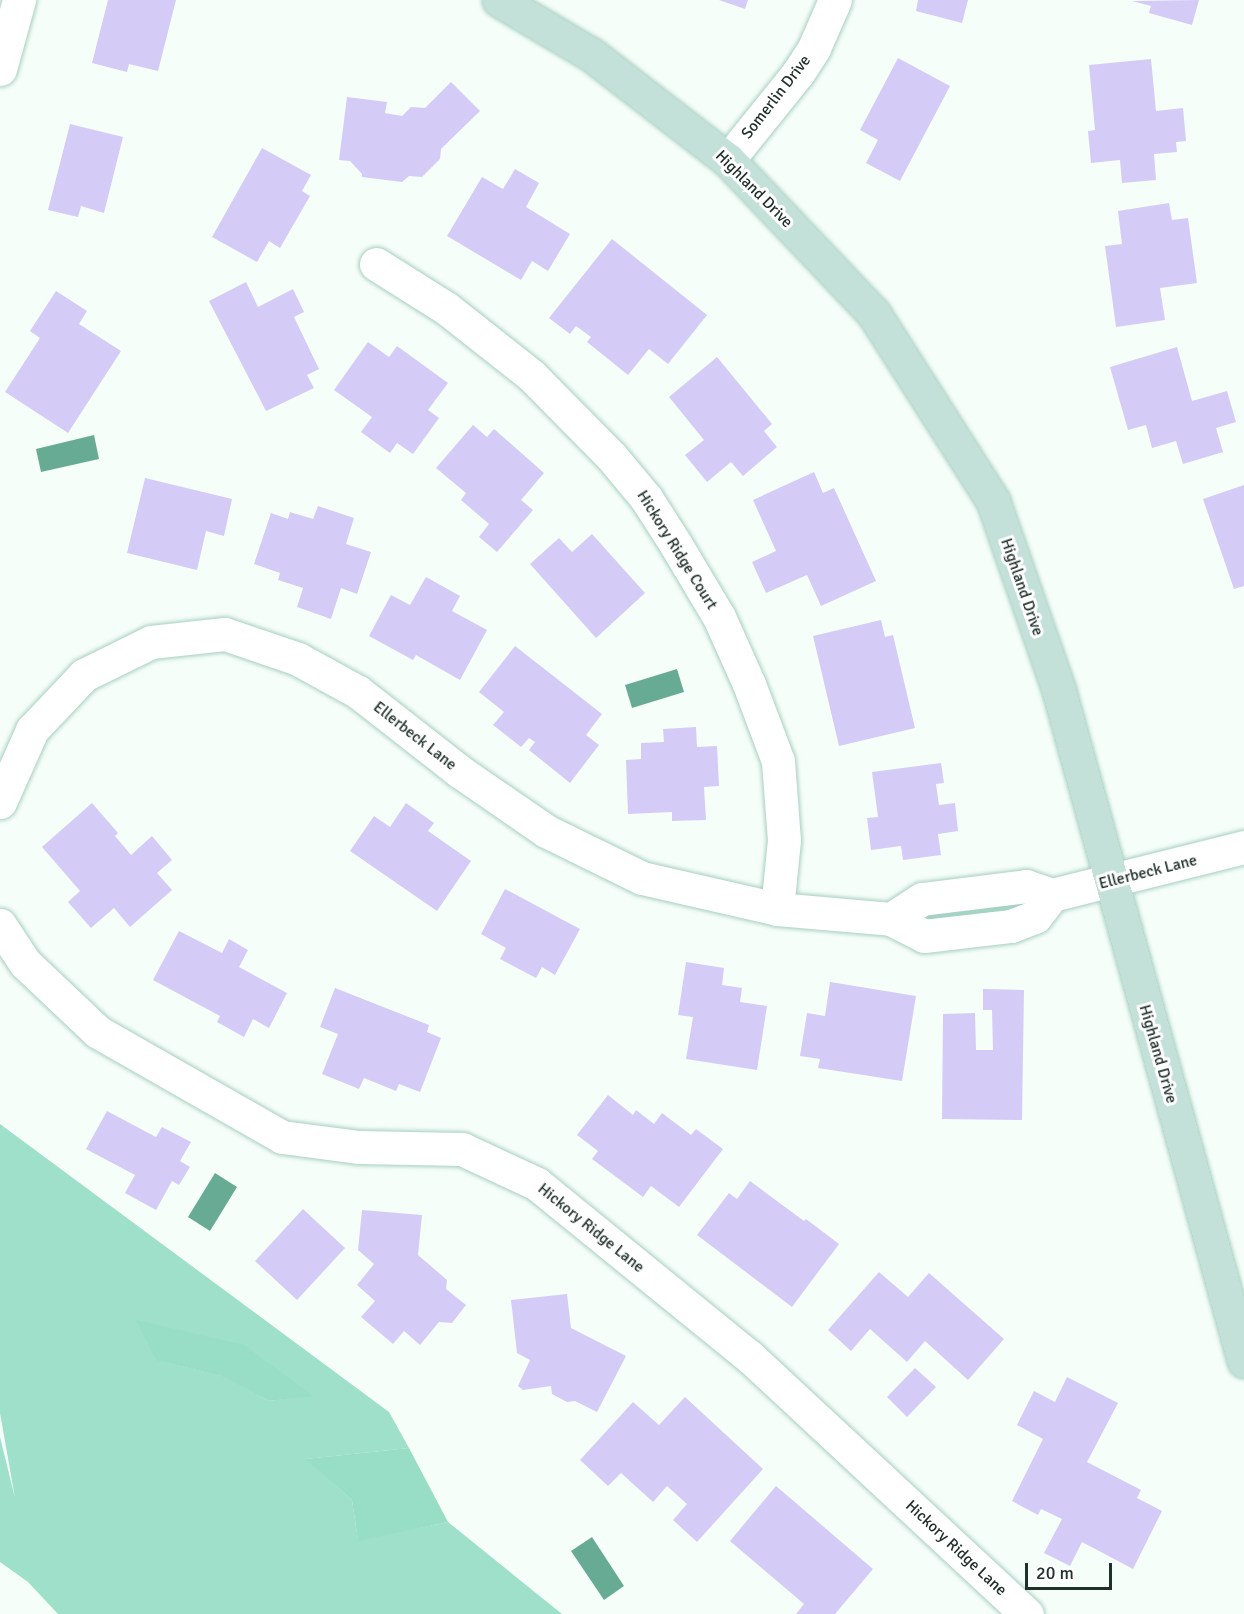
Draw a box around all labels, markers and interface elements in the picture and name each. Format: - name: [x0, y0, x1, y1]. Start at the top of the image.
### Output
- street label: Somerlin Drive: [737, 51, 815, 143]
- street label: Highland Drive: [711, 146, 797, 232]
- street label: Hickory Ridge Court: [633, 487, 721, 613]
- street label: Highland Drive: [996, 536, 1048, 638]
- street label: Ellerbeck Lane: [369, 697, 461, 775]
- street label: Ellerbeck Lane: [1097, 851, 1199, 893]
- street label: Highland Drive: [1135, 1003, 1181, 1105]
- street label: Hickory Ridge Lane: [534, 1179, 648, 1277]
- street label: Hickory Ridge Lane: [901, 1496, 1011, 1600]
- scale bar: [1028, 1551, 1115, 1589]
- text: 20 m: [1036, 1562, 1074, 1584]

